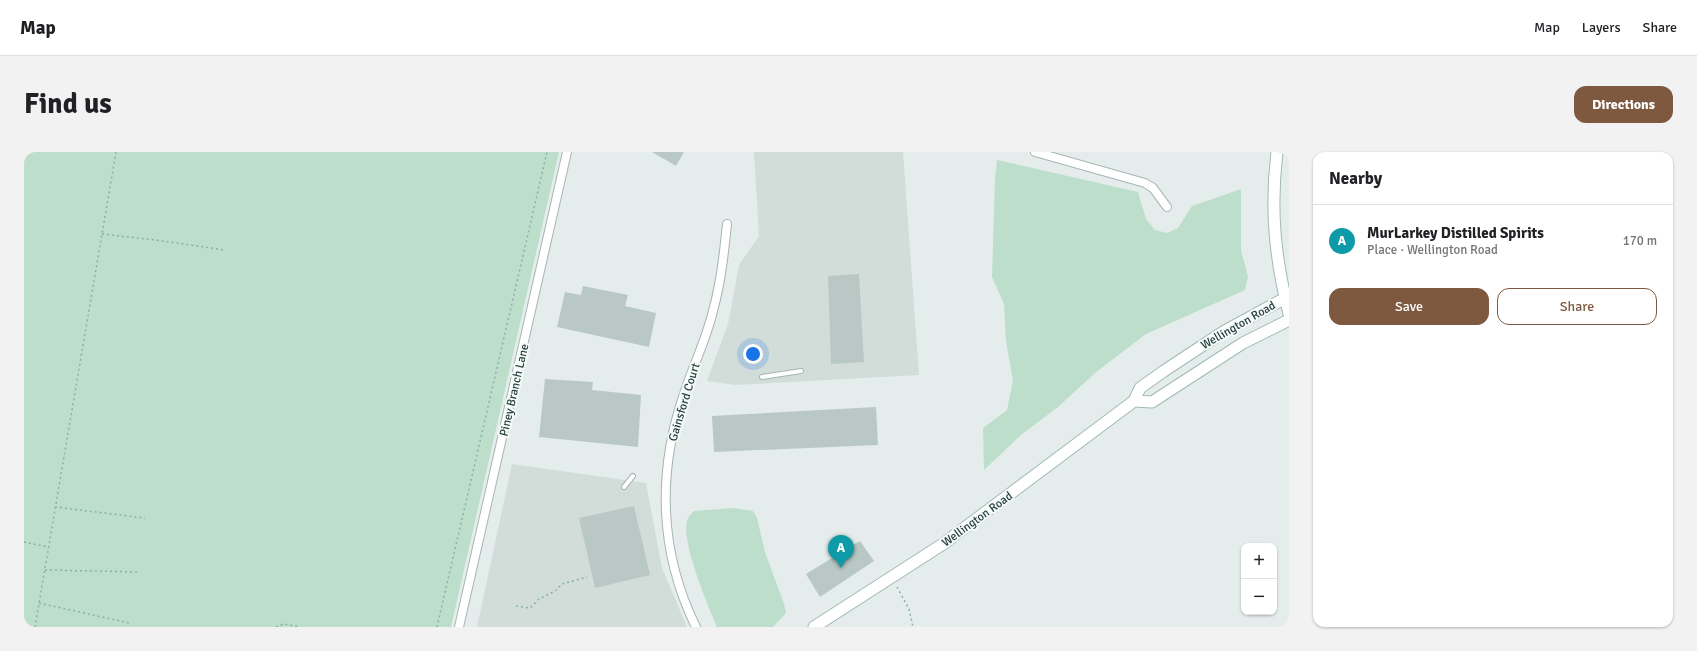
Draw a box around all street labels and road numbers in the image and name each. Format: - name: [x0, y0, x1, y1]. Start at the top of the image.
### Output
- street label: Wellington Road: [1198, 298, 1278, 353]
- street label: Piney Branch Lane: [497, 342, 532, 438]
- street label: Gainsford Court: [665, 361, 704, 443]
- street label: Wellington Road: [939, 489, 1016, 550]

